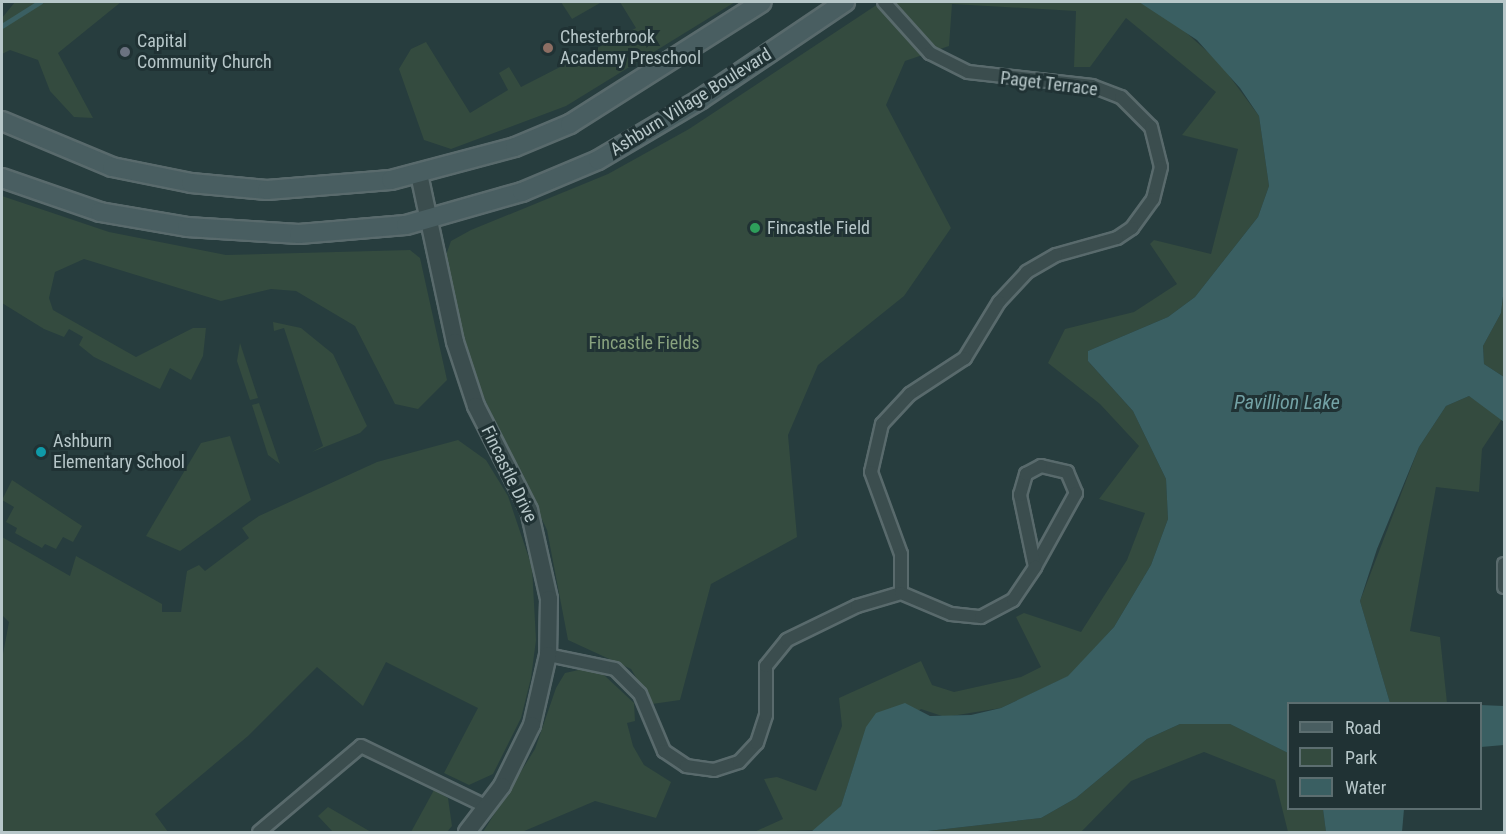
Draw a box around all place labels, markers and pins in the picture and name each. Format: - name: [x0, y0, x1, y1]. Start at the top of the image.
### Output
- place label: Chesterbrook Academy Preschool: [560, 27, 701, 70]
- place label: Capital Community Church: [137, 31, 272, 74]
- marker: Chesterbrook Academy Preschool: [541, 41, 555, 55]
- marker: Capital Community Church: [118, 45, 132, 59]
- place label: Fincastle Field: [767, 217, 870, 239]
- marker: Fincastle Field: [748, 221, 762, 235]
- place label: Ashburn Elementary School: [53, 431, 185, 474]
- marker: Ashburn Elementary School: [34, 445, 48, 459]

